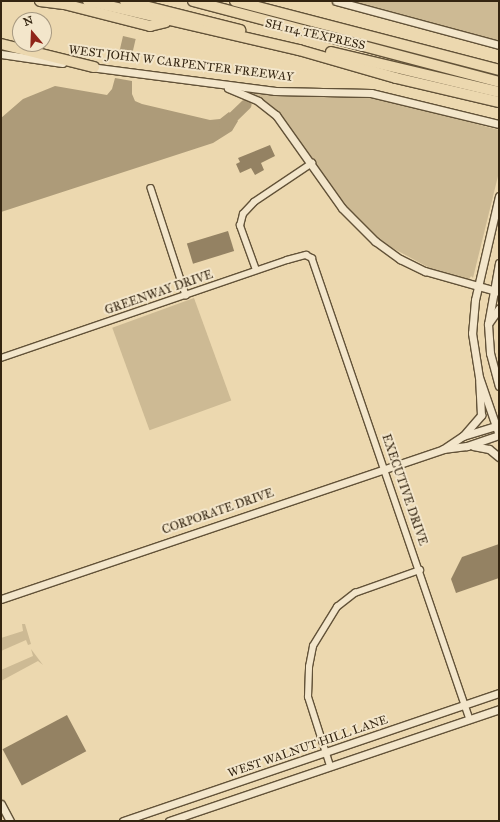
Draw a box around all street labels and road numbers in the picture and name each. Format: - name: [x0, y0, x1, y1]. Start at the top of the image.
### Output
- street label: SH 114 TEXPRESS: [263, 16, 367, 54]
- street label: WEST JOHN W CARPENTER FREEWAY: [68, 43, 294, 85]
- street label: GREENWAY DRIVE: [103, 268, 215, 318]
- street label: EXECUTIVE DRIVE: [378, 432, 430, 548]
- street label: CORPORATE DRIVE: [160, 486, 276, 538]
- street label: WEST WALNUT HILL LANE: [226, 713, 390, 781]

